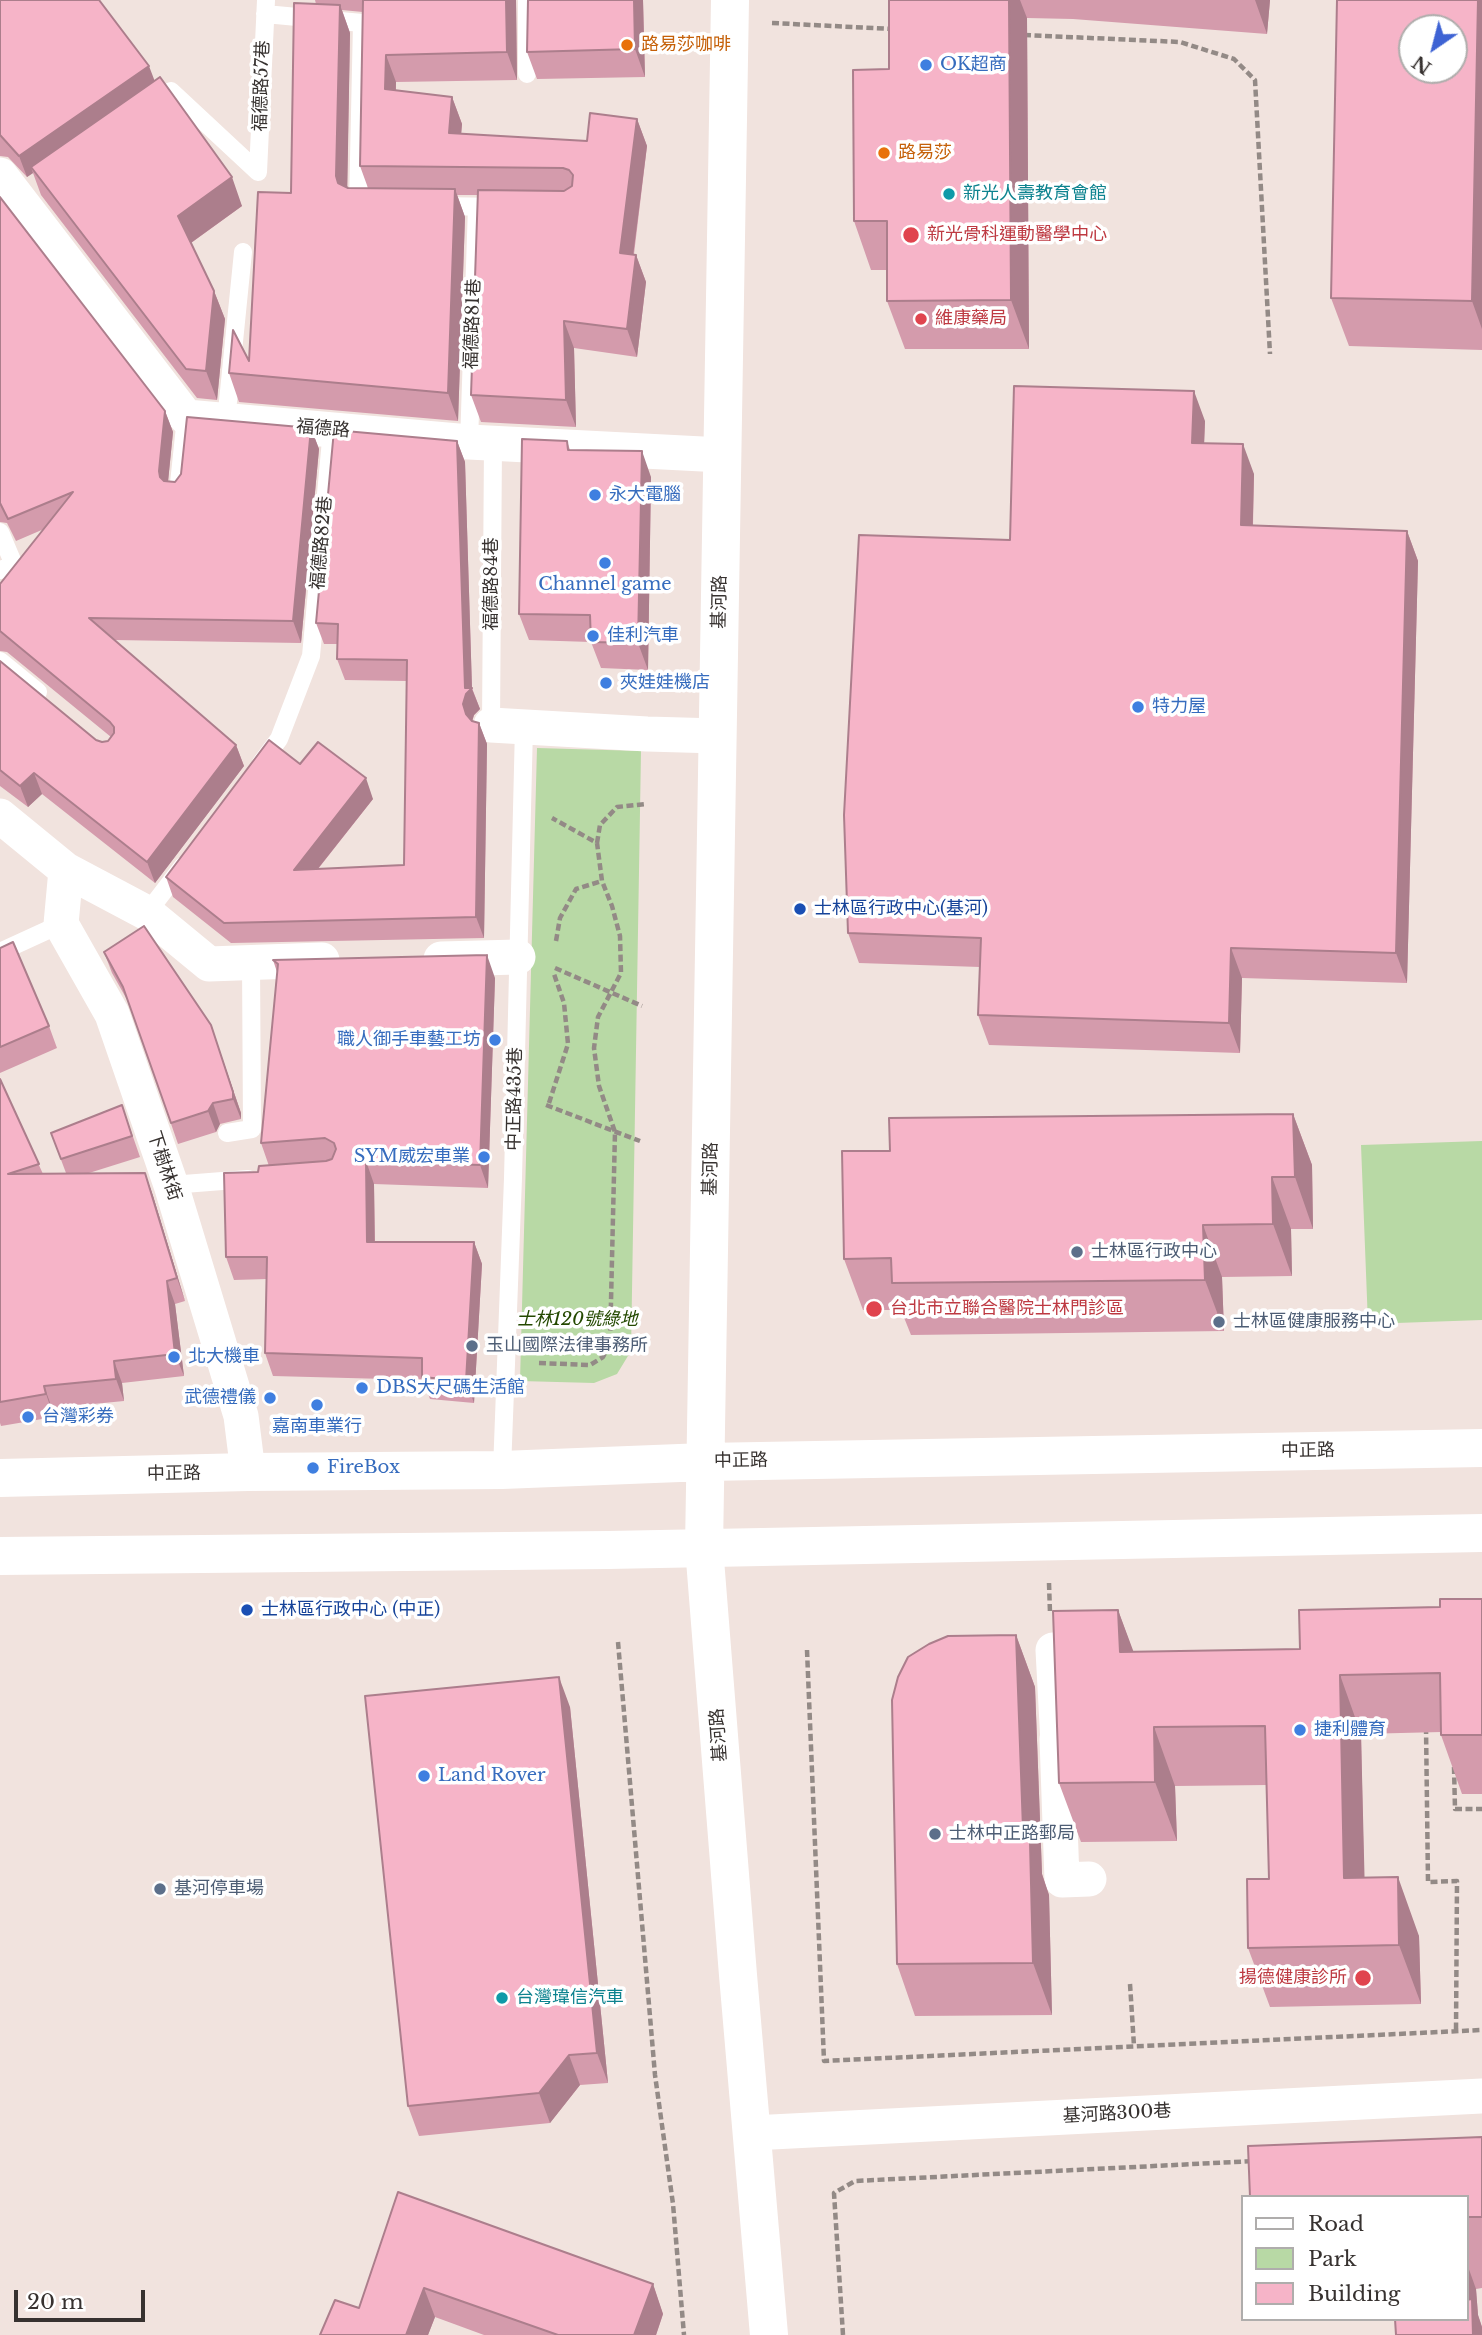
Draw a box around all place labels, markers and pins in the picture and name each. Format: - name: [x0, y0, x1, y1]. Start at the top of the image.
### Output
- place label: 路易莎咖啡: [641, 34, 731, 56]
- marker: 路易莎咖啡: [619, 37, 635, 53]
- place label: OK超商: [940, 54, 1007, 76]
- marker: OK超商: [918, 57, 934, 73]
- place label: 路易莎: [898, 142, 952, 164]
- marker: 路易莎: [876, 145, 892, 161]
- place label: 新光人壽教育會館: [963, 183, 1107, 205]
- marker: 新光人壽教育會館: [941, 186, 957, 202]
- place label: 新光骨科運動醫學中心: [927, 224, 1107, 246]
- marker: 新光骨科運動醫學中心: [901, 225, 921, 245]
- place label: 維康藥局: [935, 308, 1007, 330]
- marker: 維康藥局: [913, 311, 929, 327]
- place label: 永大電腦: [609, 484, 681, 506]
- marker: 永大電腦: [587, 487, 603, 503]
- marker: Channel game: [597, 555, 613, 571]
- place label: Channel game: [538, 574, 672, 596]
- place label: 佳利汽車: [607, 625, 679, 647]
- marker: 佳利汽車: [585, 628, 601, 644]
- place label: 夾娃娃機店: [620, 672, 710, 694]
- marker: 夾娃娃機店: [598, 675, 614, 691]
- place label: 特力屋: [1152, 696, 1206, 718]
- marker: 特力屋: [1130, 699, 1146, 715]
- place label: 士林區行政中心(基河): [814, 898, 988, 920]
- marker: 士林區行政中心(基河): [792, 901, 808, 917]
- place label: 職人御手車藝工坊: [337, 1029, 481, 1051]
- marker: 職人御手車藝工坊: [487, 1032, 503, 1048]
- place label: SYM威宏車業: [354, 1146, 470, 1168]
- marker: SYM威宏車業: [476, 1149, 492, 1165]
- place label: 士林區行政中心: [1091, 1241, 1217, 1263]
- marker: 士林區行政中心: [1069, 1244, 1085, 1260]
- place label: 台北市立聯合醫院士林門診區: [890, 1298, 1124, 1320]
- marker: 台北市立聯合醫院士林門診區: [864, 1299, 884, 1319]
- place label: 士林區健康服務中心: [1233, 1311, 1395, 1333]
- marker: 士林區健康服務中心: [1211, 1314, 1227, 1330]
- place label: 玉山國際法律事務所: [486, 1335, 648, 1357]
- marker: 玉山國際法律事務所: [464, 1338, 480, 1354]
- place label: 北大機車: [188, 1346, 260, 1368]
- marker: 北大機車: [166, 1349, 182, 1365]
- place label: DBS大尺碼生活館: [376, 1377, 525, 1399]
- marker: DBS大尺碼生活館: [354, 1380, 370, 1396]
- place label: 武德禮儀: [184, 1387, 256, 1409]
- marker: 武德禮儀: [262, 1390, 278, 1406]
- marker: 嘉南車業行: [309, 1397, 325, 1413]
- place label: 台灣彩券: [42, 1406, 114, 1428]
- marker: 台灣彩券: [20, 1409, 36, 1425]
- place label: 嘉南車業行: [272, 1416, 362, 1438]
- place label: FireBox: [327, 1457, 400, 1479]
- marker: FireBox: [305, 1460, 321, 1476]
- place label: 士林區行政中心 (中正): [261, 1599, 440, 1621]
- marker: 士林區行政中心 (中正): [239, 1602, 255, 1618]
- place label: 捷利體育: [1314, 1719, 1386, 1741]
- marker: 捷利體育: [1292, 1722, 1308, 1738]
- place label: Land Rover: [438, 1765, 546, 1787]
- marker: Land Rover: [416, 1768, 432, 1784]
- place label: 士林中正路郵局: [949, 1823, 1075, 1845]
- marker: 士林中正路郵局: [927, 1826, 943, 1842]
- place label: 基河停車場: [174, 1878, 264, 1900]
- marker: 基河停車場: [152, 1881, 168, 1897]
- place label: 揚德健康診所: [1239, 1967, 1347, 1989]
- marker: 揚德健康診所: [1353, 1968, 1373, 1988]
- place label: 台灣瑋信汽車: [516, 1987, 624, 2009]
- marker: 台灣瑋信汽車: [494, 1990, 510, 2006]

